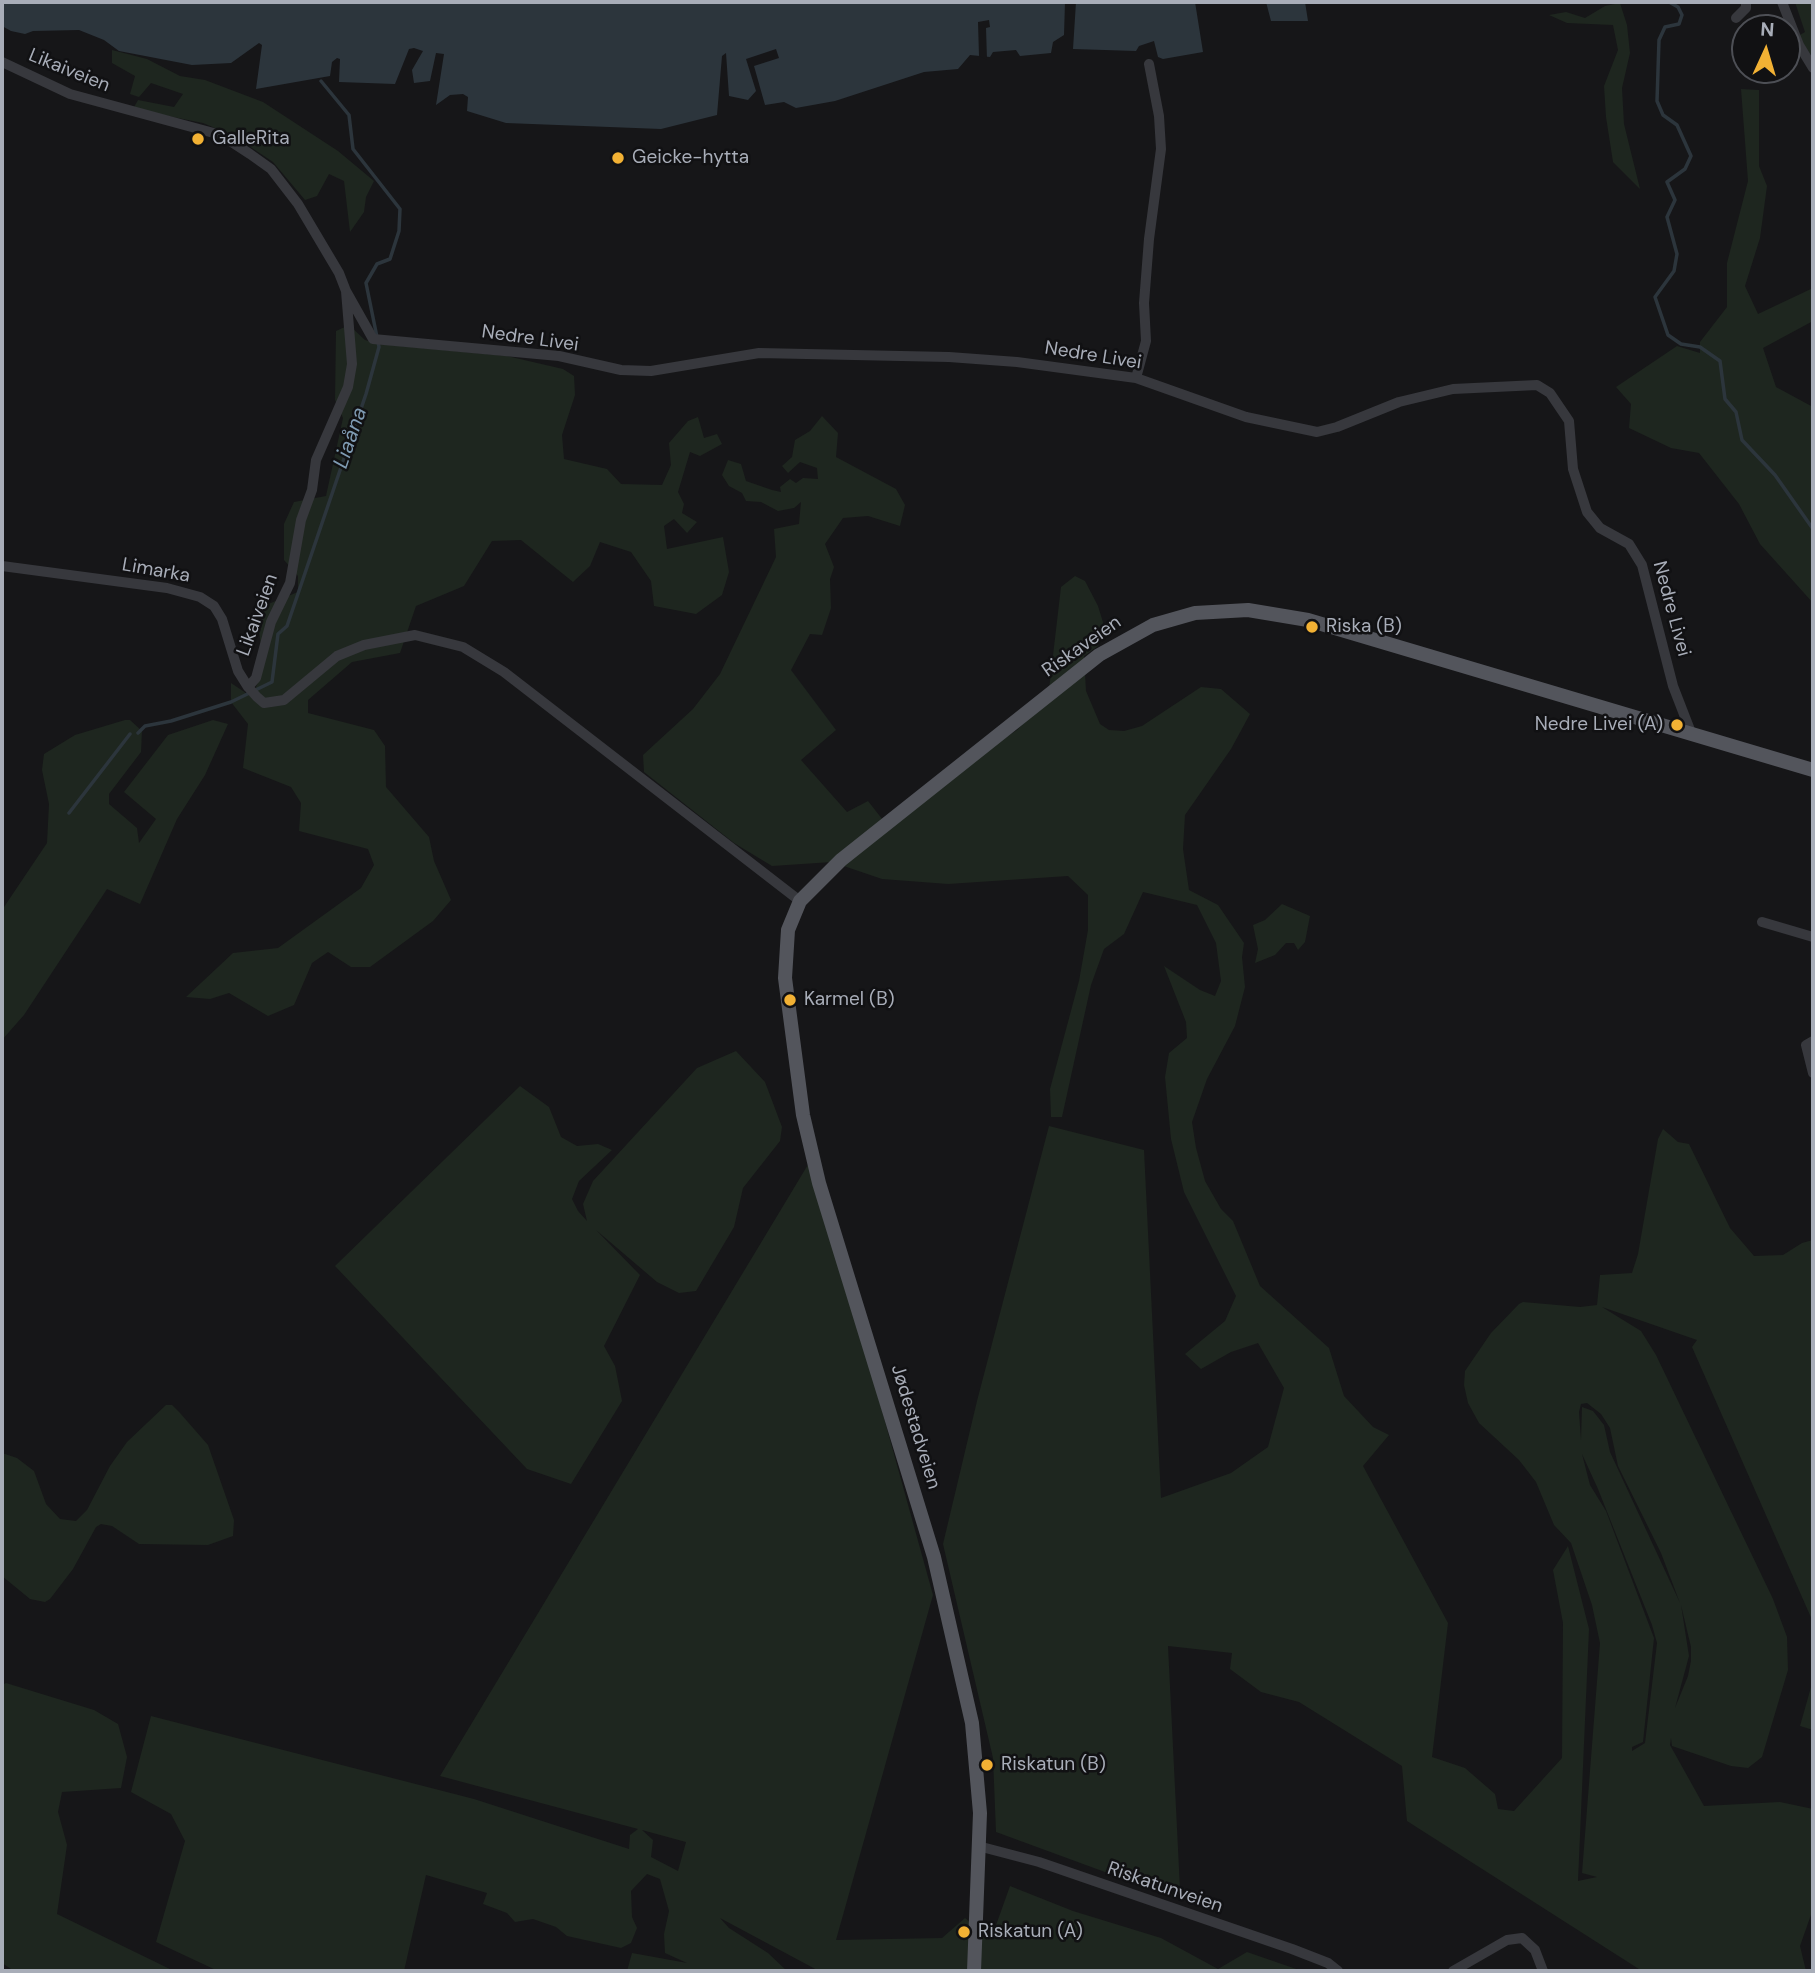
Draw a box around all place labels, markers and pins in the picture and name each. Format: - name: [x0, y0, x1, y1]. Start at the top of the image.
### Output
- place label: GalleRita: [212, 128, 290, 150]
- marker: GalleRita: [190, 131, 206, 147]
- place label: Geicke-hytta: [632, 147, 749, 169]
- marker: Geicke-hytta: [610, 150, 626, 166]
- place label: Riska (B): [1326, 616, 1402, 638]
- marker: Riska (B): [1304, 619, 1320, 635]
- place label: Nedre Livei (A): [1535, 714, 1663, 736]
- marker: Nedre Livei (A): [1669, 717, 1685, 733]
- place label: Karmel (B): [804, 989, 895, 1011]
- marker: Karmel (B): [782, 992, 798, 1008]
- place label: Riskatun (B): [1001, 1754, 1106, 1776]
- marker: Riskatun (B): [979, 1757, 995, 1773]
- place label: Riskatun (A): [978, 1921, 1083, 1943]
- marker: Riskatun (A): [956, 1924, 972, 1940]

